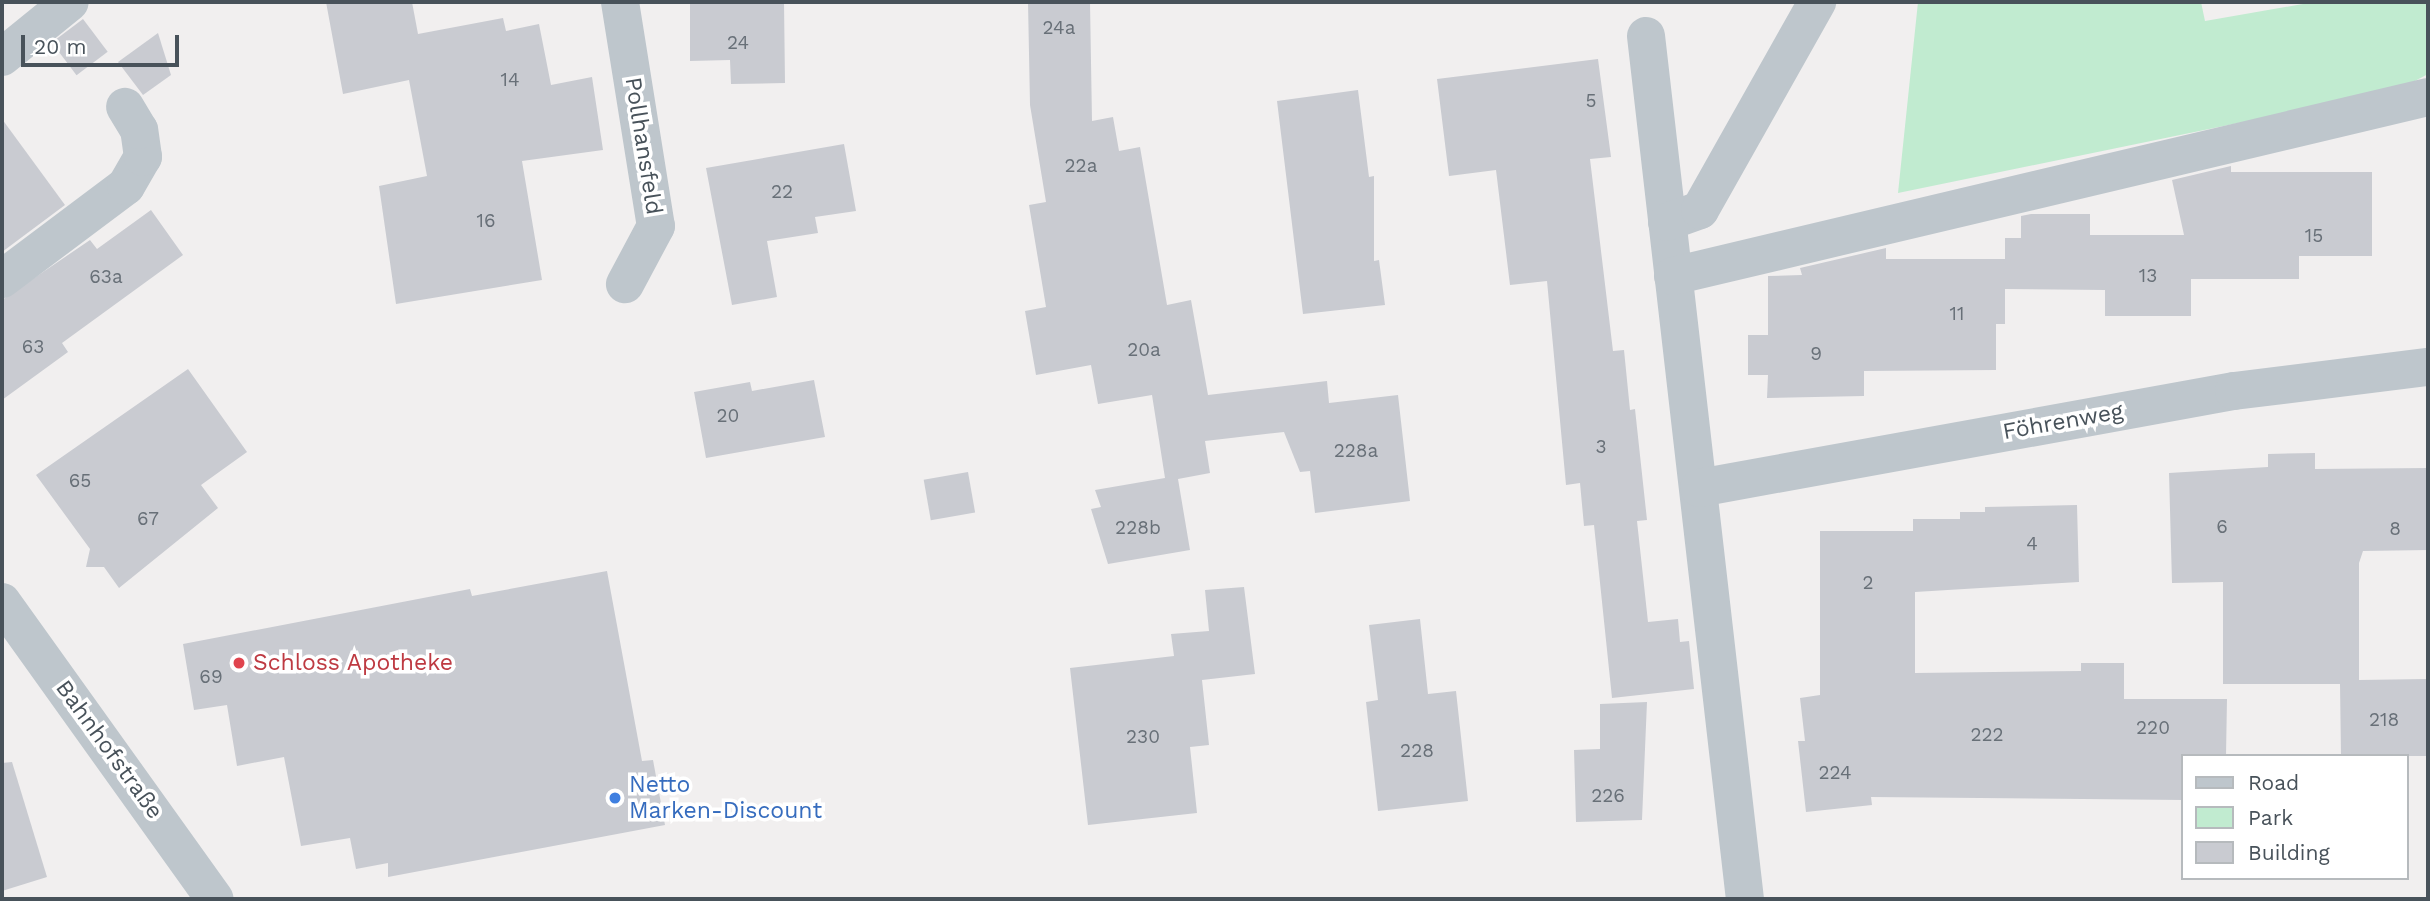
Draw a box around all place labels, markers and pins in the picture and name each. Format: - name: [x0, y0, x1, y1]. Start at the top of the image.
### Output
- place label: Schloss Apotheke: [253, 649, 454, 677]
- marker: Schloss Apotheke: [231, 655, 247, 671]
- place label: Netto Marken-Discount: [629, 771, 822, 825]
- marker: Netto Marken-Discount: [607, 790, 623, 806]

